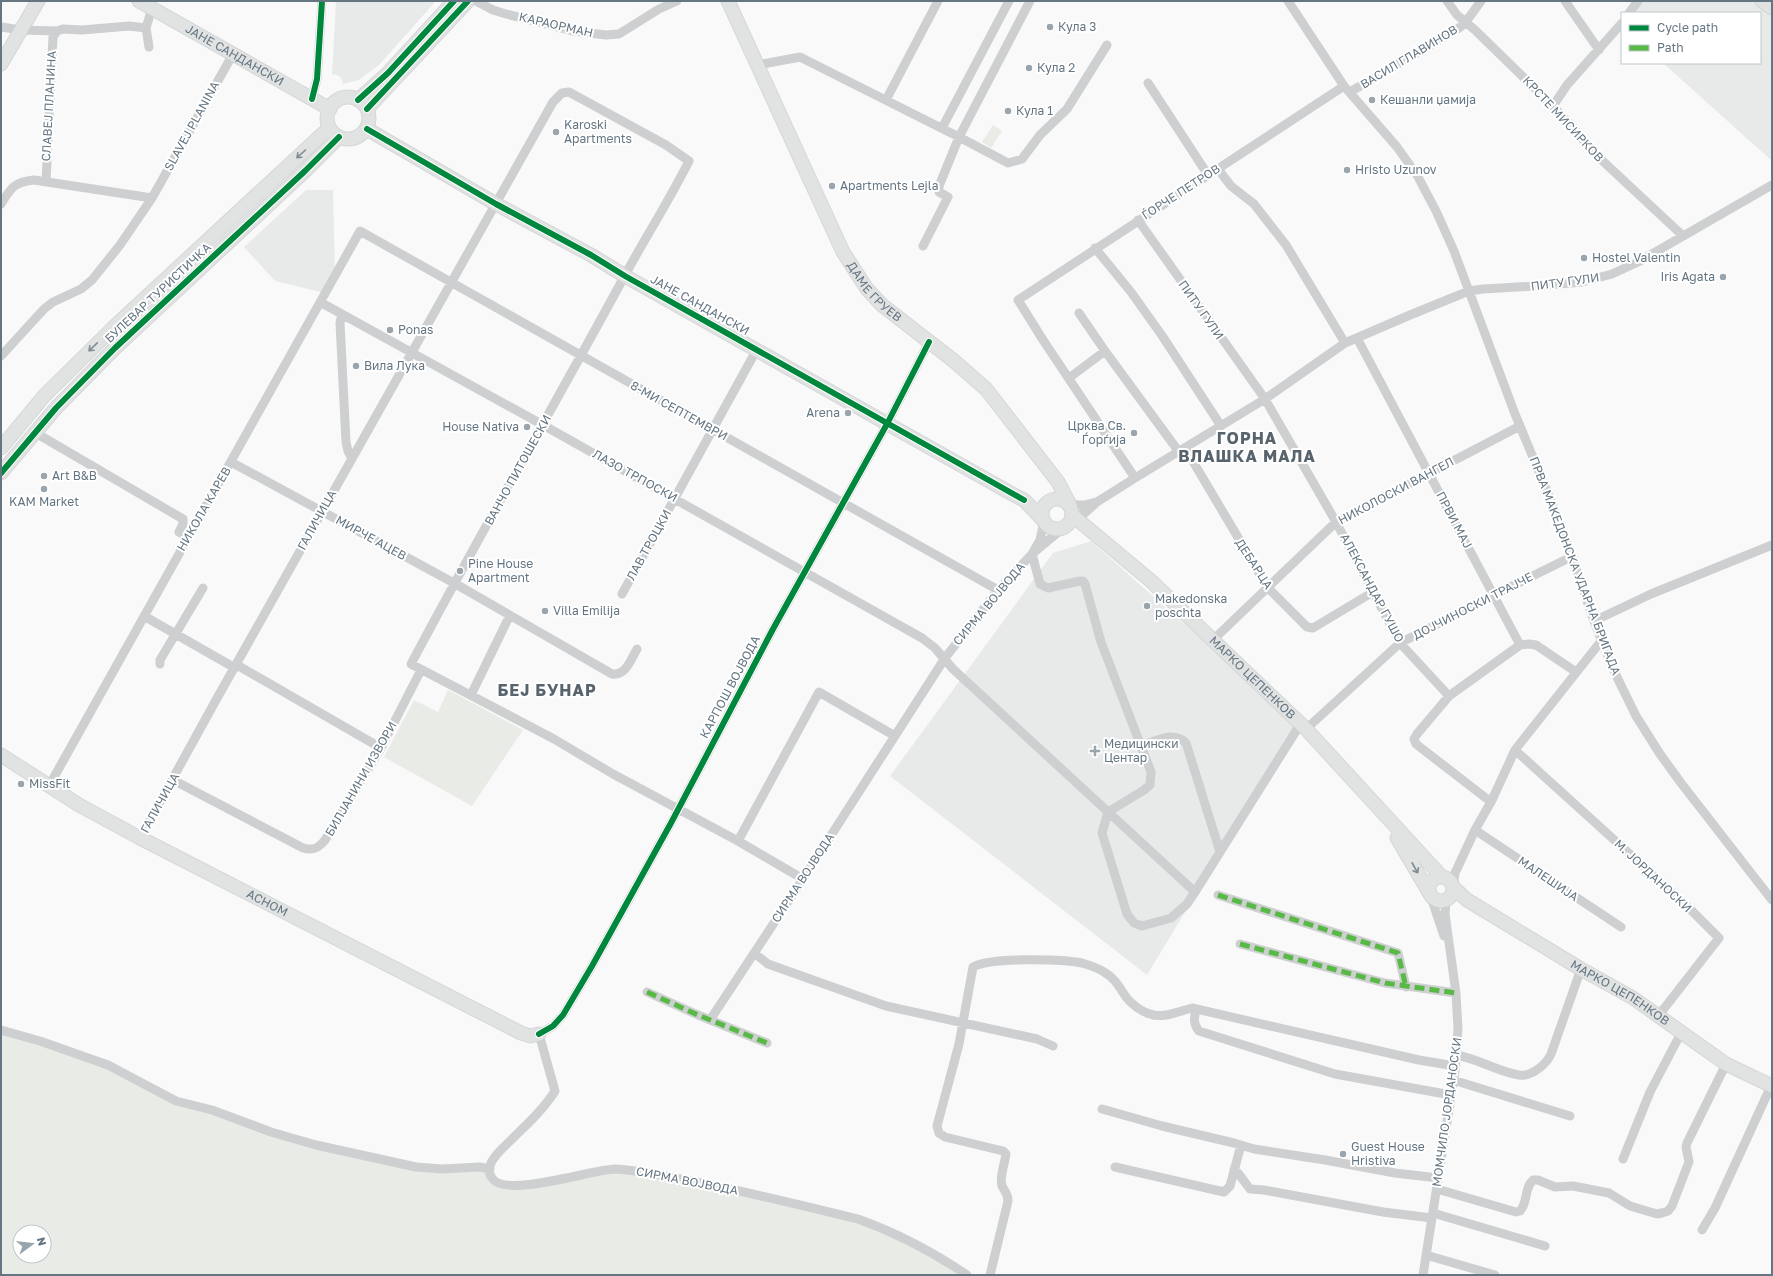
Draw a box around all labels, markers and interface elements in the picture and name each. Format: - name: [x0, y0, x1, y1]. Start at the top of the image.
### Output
- street label: КАРАОРМАН: [518, 9, 595, 40]
- legend: [1621, 12, 1761, 64]
- place label: Кула 3: [1058, 19, 1096, 34]
- text: Cycle path: [1657, 20, 1718, 35]
- street label: ЈАНЕ САНДАНСКИ: [183, 21, 287, 89]
- marker: Кула 3: [1045, 22, 1055, 32]
- street label: ВАСИЛ ГЛАВИНОВ: [1358, 22, 1460, 91]
- text: Path: [1657, 40, 1684, 55]
- street label: СЛАВЕЈ ПЛАНИНА: [38, 50, 59, 162]
- place label: Кула 2: [1037, 60, 1075, 75]
- marker: Кула 2: [1024, 63, 1034, 73]
- street label: КРСТЕ МИСИРКОВ: [1520, 73, 1607, 165]
- street label: SLAVEJ PLANINA: [161, 78, 222, 173]
- place label: Кешанли џамија: [1380, 92, 1476, 107]
- marker: Кешанли џамија: [1367, 95, 1377, 105]
- place label: Кула 1: [1016, 103, 1053, 118]
- marker: Кула 1: [1003, 106, 1013, 116]
- place label: Karoski Apartments: [564, 117, 632, 146]
- marker: Karoski Apartments: [551, 127, 561, 137]
- one-way arrow: [296, 149, 306, 159]
- street label: ЃОРЧЕ ПЕТРОВ: [1139, 161, 1223, 222]
- place label: Hristo Uzunov: [1355, 162, 1437, 177]
- marker: Hristo Uzunov: [1342, 165, 1352, 175]
- place label: Apartments Lejla: [840, 178, 938, 193]
- marker: Apartments Lejla: [827, 181, 837, 191]
- street label: БУЛЕВАР ТУРИСТИЧКА: [101, 240, 214, 346]
- place label: Hostel Valentin: [1592, 250, 1681, 265]
- marker: Hostel Valentin: [1579, 253, 1589, 263]
- street label: ДАМЕ ГРУЕВ: [844, 259, 905, 324]
- street label: ПИТУ ГУЛИ: [1530, 269, 1600, 294]
- place label: Iris Agata: [1660, 269, 1715, 284]
- street label: ЈАНЕ САНДАНСКИ: [648, 271, 752, 338]
- marker: Iris Agata: [1718, 272, 1728, 282]
- street label: ПИТУ ГУЛИ: [1175, 277, 1227, 342]
- place label: Ponas: [398, 322, 433, 337]
- marker: Ponas: [385, 325, 395, 335]
- one-way arrow: [88, 343, 98, 352]
- place label: Вила Лука: [364, 358, 425, 373]
- marker: Вила Лука: [351, 361, 361, 371]
- street label: 8-МИ СЕПТЕМВРИ: [628, 378, 731, 444]
- place label: Arena: [806, 405, 840, 420]
- marker: Arena: [843, 408, 853, 418]
- street label: ВАНЧО ПИТОШЕСКИ: [481, 412, 554, 527]
- place label: Црква Св. Ѓoрѓијa: [1068, 418, 1126, 447]
- place label: House Nativa: [442, 419, 519, 434]
- marker: House Nativa: [522, 422, 532, 432]
- marker: Црква Св. Ѓoрѓијa: [1129, 428, 1139, 438]
- district label: ГОРНА ВЛАШКА МАЛА: [1178, 428, 1316, 466]
- street label: ЛАЗО ТРПОСКИ: [590, 446, 680, 505]
- street label: НИКОЛОСКИ ВАНГЕЛ: [1335, 454, 1456, 527]
- street label: ПРВА МАКЕДОНСКА УДАРНА БРИГАДА: [1527, 454, 1624, 677]
- street label: НИКОЛА КАРЕВ: [173, 464, 234, 554]
- place label: Art B&B: [52, 468, 97, 483]
- marker: Art B&B: [39, 471, 49, 481]
- marker: KAM Market: [39, 484, 49, 494]
- street label: ГАЛИЧИЦА: [294, 487, 339, 552]
- street label: ПРВИ МАЈ: [1433, 489, 1476, 551]
- place label: KAM Market: [9, 494, 79, 509]
- street label: ЛАВ ТРОЦКИ: [623, 507, 674, 583]
- street label: МИРЧЕ АЦЕВ: [333, 512, 409, 563]
- street label: АЛЕКСАНДАР ГУШО: [1337, 531, 1408, 645]
- street label: ДЕБАРЦА: [1233, 536, 1276, 592]
- place label: Pine House Apartment: [468, 556, 533, 585]
- street label: СИРМА ВОЈВОДА: [950, 559, 1028, 648]
- marker: Pine House Apartment: [455, 566, 465, 576]
- street label: ДОЈЧИНОСКИ ТРАЈЧЕ: [1410, 569, 1535, 642]
- place label: Makedonska poschta: [1155, 591, 1227, 620]
- marker: Makedonska poschta: [1142, 601, 1152, 611]
- place label: Villa Emilija: [553, 603, 620, 618]
- marker: Villa Emilija: [540, 606, 550, 616]
- street label: КАРПОШ ВОЈВОДА: [696, 633, 763, 741]
- street label: МАРКО ЦЕПЕНКОВ: [1206, 633, 1299, 722]
- district label: БЕЈ БУНАР: [497, 680, 597, 700]
- street label: БИЛЈАНИНИ ИЗВОРИ: [322, 719, 400, 839]
- place label: Медицински Центар: [1104, 736, 1179, 765]
- marker: Медицински Центар: [1089, 745, 1101, 757]
- street label: ГАЛИЧИЦА: [137, 770, 182, 835]
- place label: MissFit: [29, 776, 71, 791]
- marker: MissFit: [16, 779, 26, 789]
- street label: СИРМА ВОЈВОДА: [768, 830, 837, 925]
- street label: М. ЈОРДАНОСКИ: [1611, 836, 1695, 915]
- street label: МАЛЕШИЈА: [1515, 853, 1581, 904]
- one-way arrow: [1412, 862, 1420, 874]
- street label: АСНОМ: [244, 886, 291, 919]
- street label: МАРКО ЦЕПЕНКОВ: [1568, 956, 1673, 1028]
- street label: МОМЧИЛО ЈОРДАНОСКИ: [1429, 1036, 1464, 1188]
- place label: Guest House Hristiva: [1351, 1139, 1425, 1168]
- marker: Guest House Hristiva: [1338, 1149, 1348, 1159]
- street label: СИРМА ВОЈВОДА: [635, 1163, 739, 1198]
- north arrow: [12, 1224, 52, 1264]
- text: N: [35, 1236, 50, 1247]

